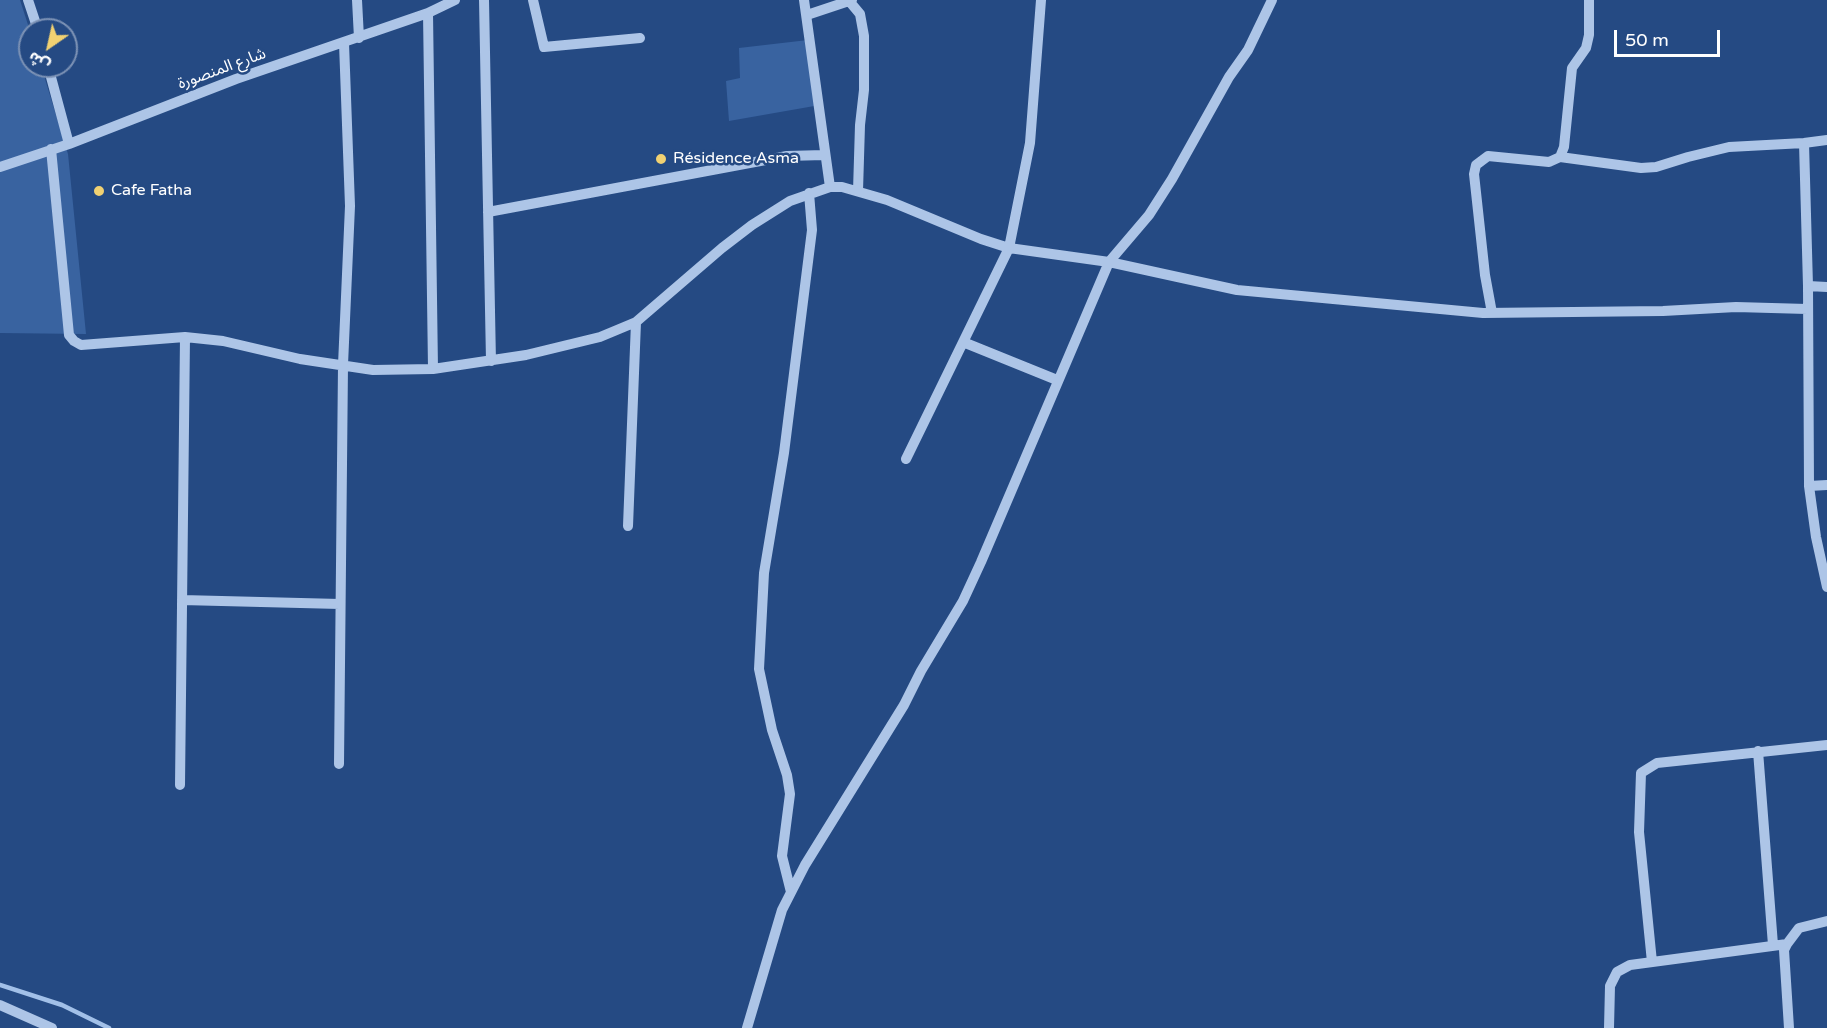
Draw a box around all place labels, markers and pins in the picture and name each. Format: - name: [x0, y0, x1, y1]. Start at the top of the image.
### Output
- place label: Résidence Asma: [673, 149, 799, 169]
- marker: Résidence Asma: [654, 152, 668, 166]
- place label: Cafe Fatha: [111, 181, 192, 201]
- marker: Cafe Fatha: [92, 184, 106, 198]

